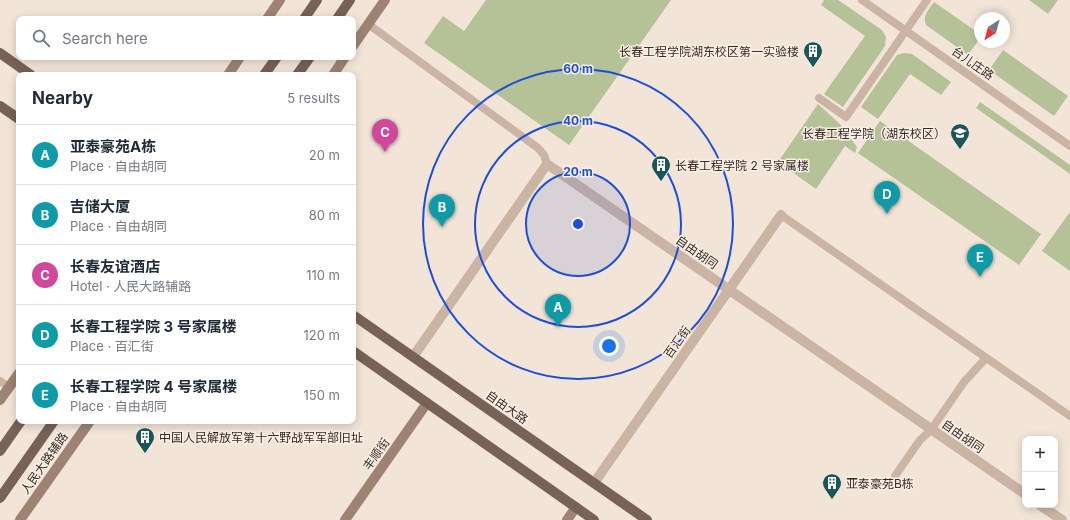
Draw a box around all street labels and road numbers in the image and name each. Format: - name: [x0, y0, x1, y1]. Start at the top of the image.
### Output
- street label: 台儿庄路: [949, 43, 997, 83]
- street label: 自由胡同: [673, 232, 721, 272]
- street label: 百汇街: [661, 323, 693, 361]
- street label: 自由大路: [483, 387, 531, 427]
- street label: 自由胡同: [939, 416, 987, 456]
- street label: 人民大路辅路: [17, 429, 71, 497]
- street label: 丰顺街: [360, 435, 392, 473]

